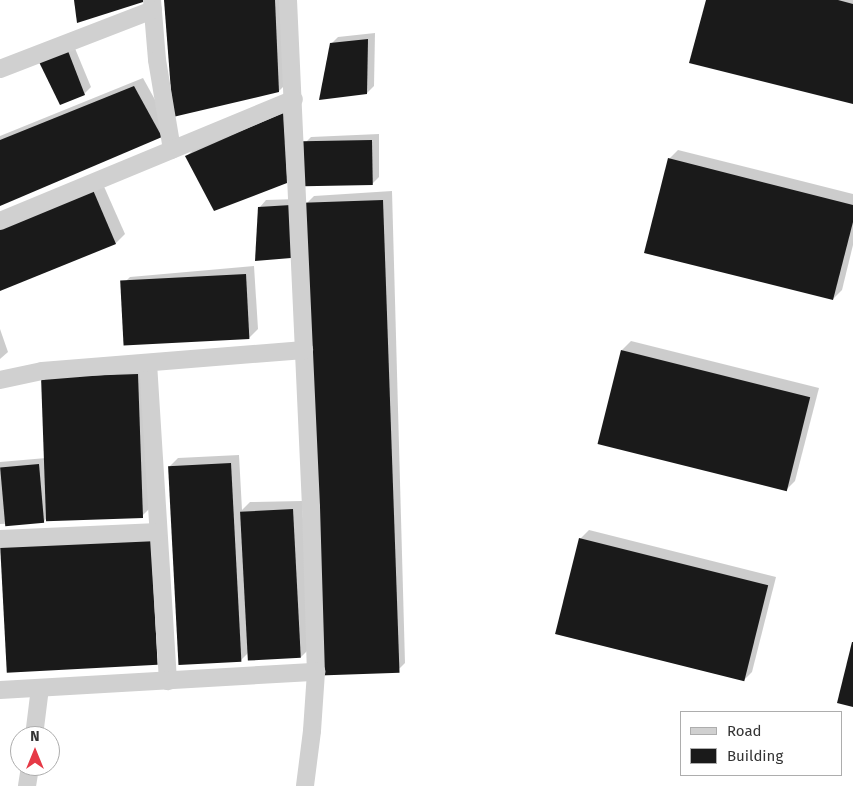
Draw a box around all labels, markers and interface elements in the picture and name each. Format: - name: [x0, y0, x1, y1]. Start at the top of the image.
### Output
- legend: [680, 711, 843, 776]
- text: Road: [727, 722, 762, 740]
- north arrow: [10, 726, 60, 776]
- text: N: [30, 728, 40, 745]
- text: Building: [727, 747, 783, 765]

